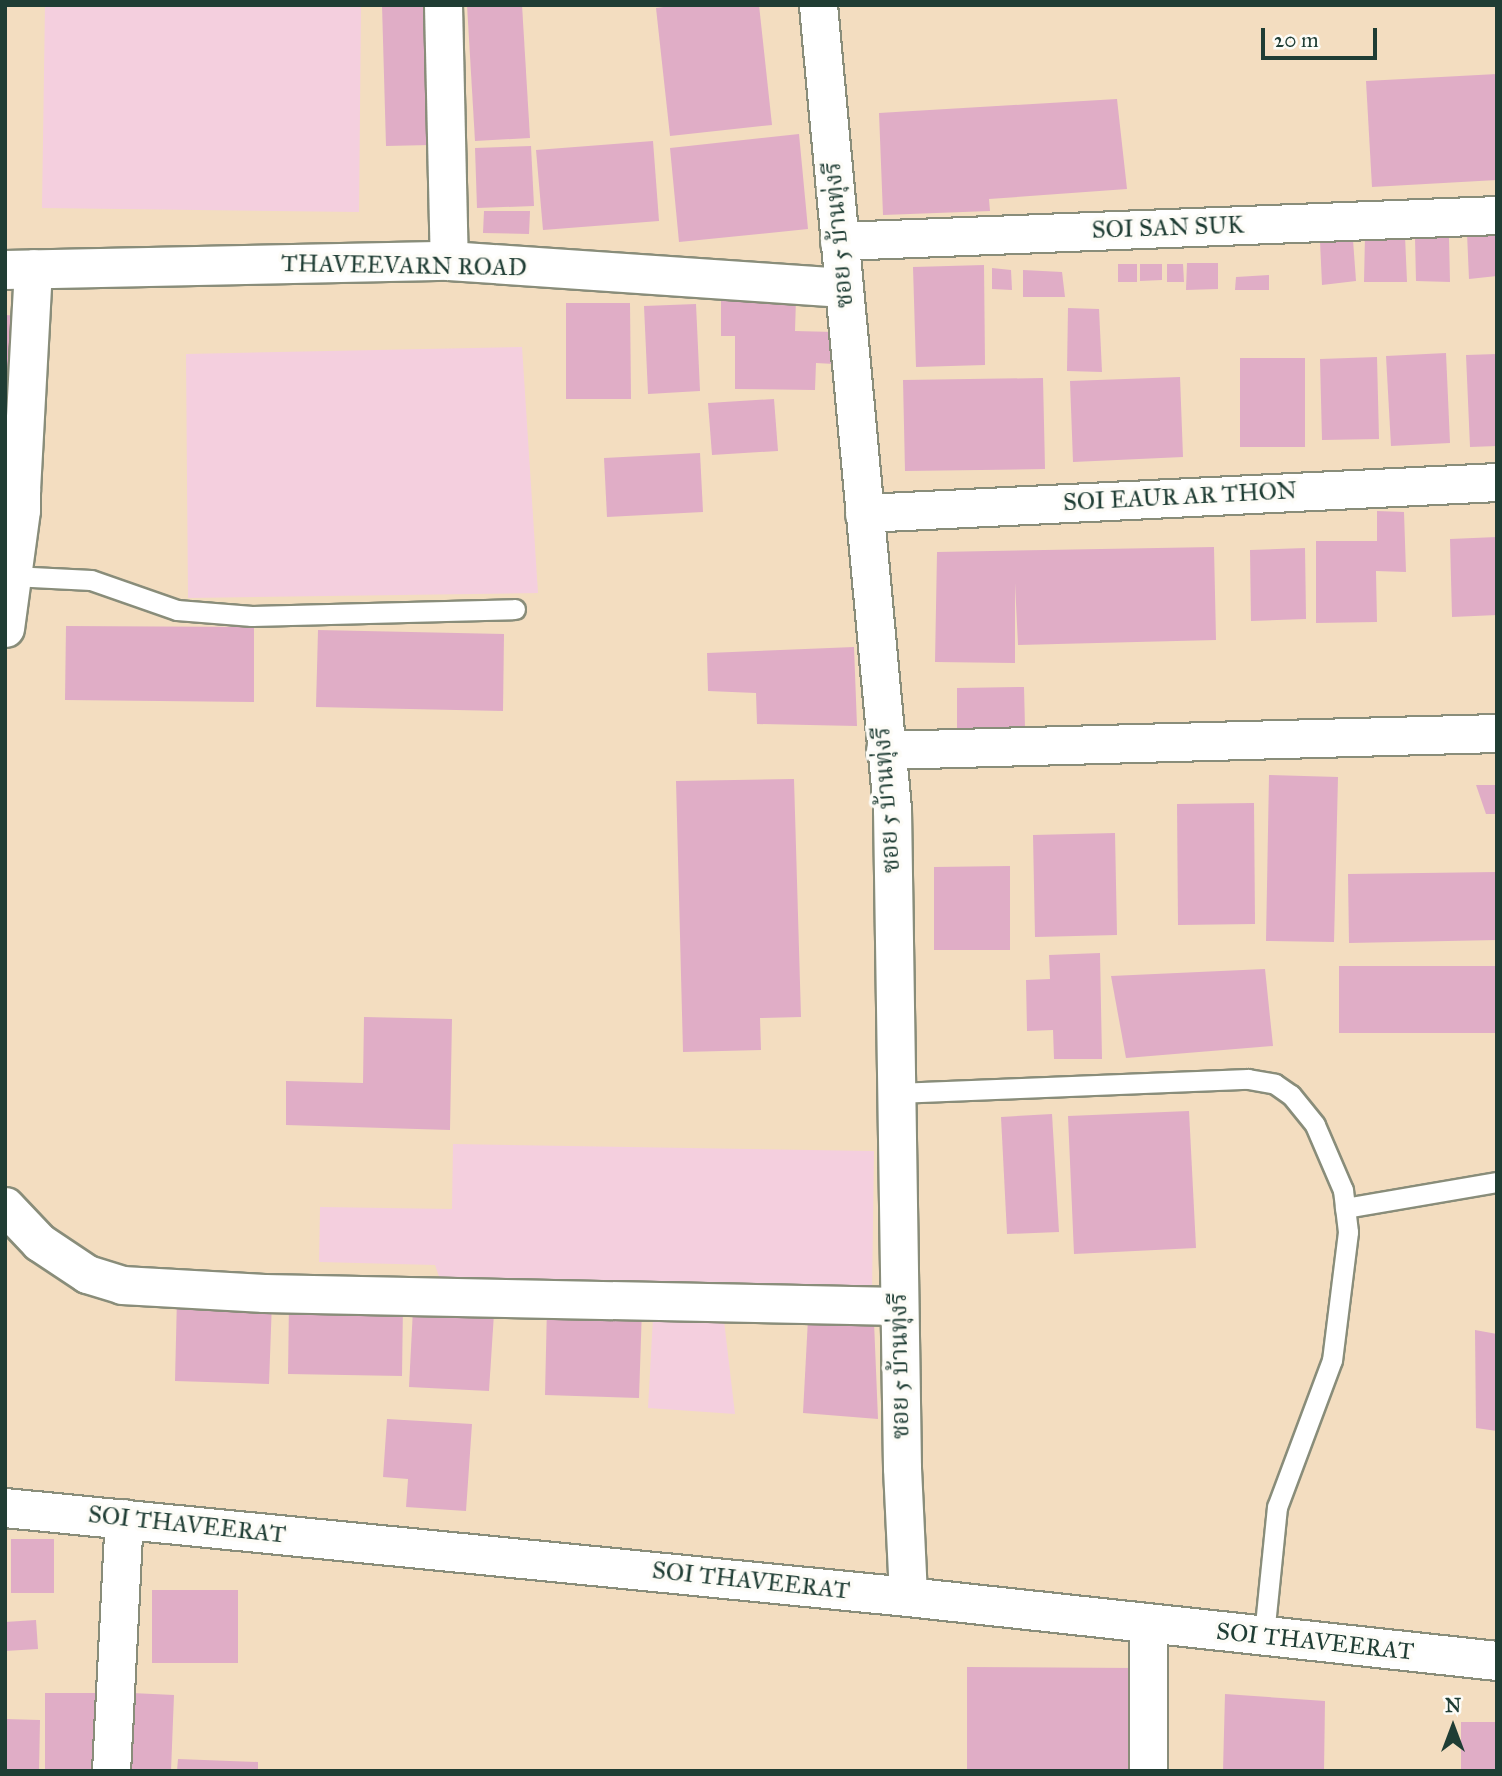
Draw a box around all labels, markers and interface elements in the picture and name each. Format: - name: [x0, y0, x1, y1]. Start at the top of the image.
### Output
- scale bar: [1264, 14, 1380, 58]
- text: 20 m: [1274, 27, 1319, 53]
- street label: ซอย 5 บ้านทุ่งรี: [818, 161, 860, 309]
- street label: SOI SAN SUK: [1091, 211, 1245, 245]
- street label: THAVEEVARN ROAD: [281, 249, 527, 283]
- street label: SOI EAUR AR THON: [1062, 476, 1298, 518]
- street label: ซอย 5 บ้านทุ่งรี: [868, 726, 906, 874]
- street label: ซอย 5 บ้านทุ่งรี: [884, 1292, 916, 1440]
- street label: SOI THAVEERAT: [87, 1500, 287, 1550]
- street label: SOI THAVEERAT: [651, 1556, 851, 1606]
- street label: SOI THAVEERAT: [1215, 1617, 1415, 1667]
- north arrow: [1418, 1692, 1488, 1762]
- text: N: [1445, 1694, 1461, 1717]

